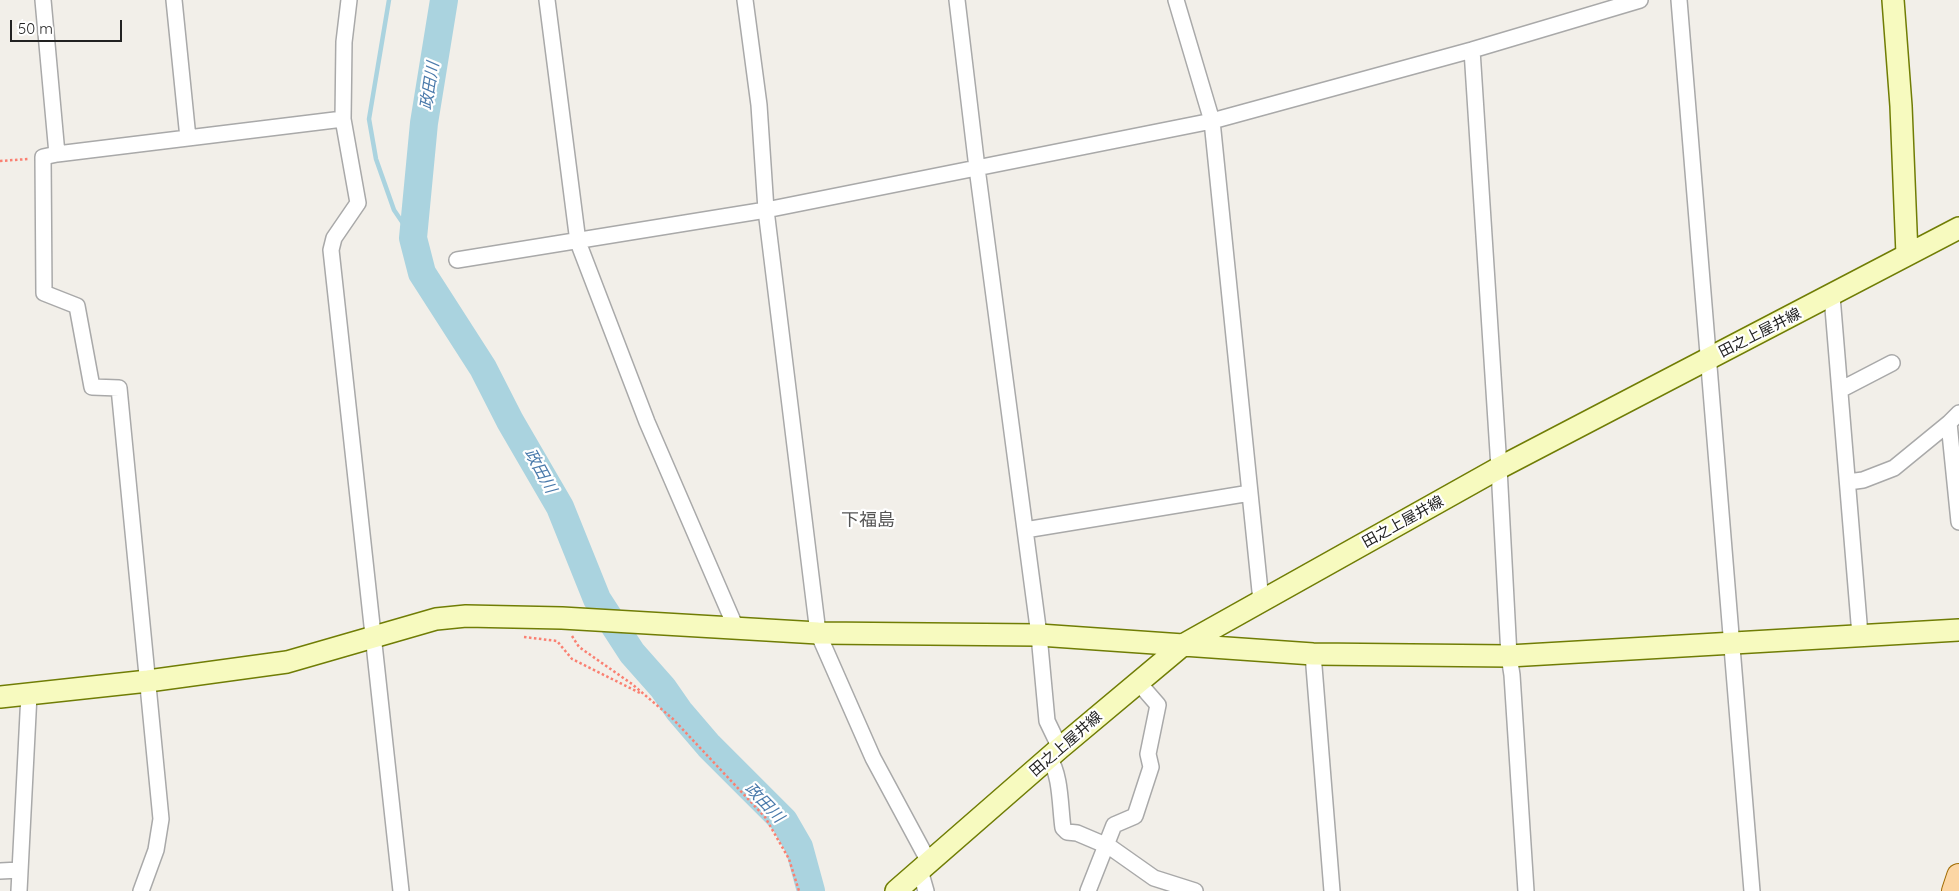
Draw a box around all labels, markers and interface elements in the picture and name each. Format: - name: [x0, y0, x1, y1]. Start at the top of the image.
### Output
- scale bar: [12, 10, 125, 42]
- text: 50 m: [18, 19, 53, 38]
- water label: 政田川: [417, 61, 443, 111]
- street label: 田之上屋井線: [1716, 305, 1804, 361]
- water label: 政田川: [520, 445, 560, 497]
- street label: 田之上屋井線: [1359, 492, 1447, 552]
- district label: 下福島: [841, 510, 895, 532]
- street label: 田之上屋井線: [1026, 708, 1106, 780]
- water label: 政田川: [740, 779, 788, 827]

